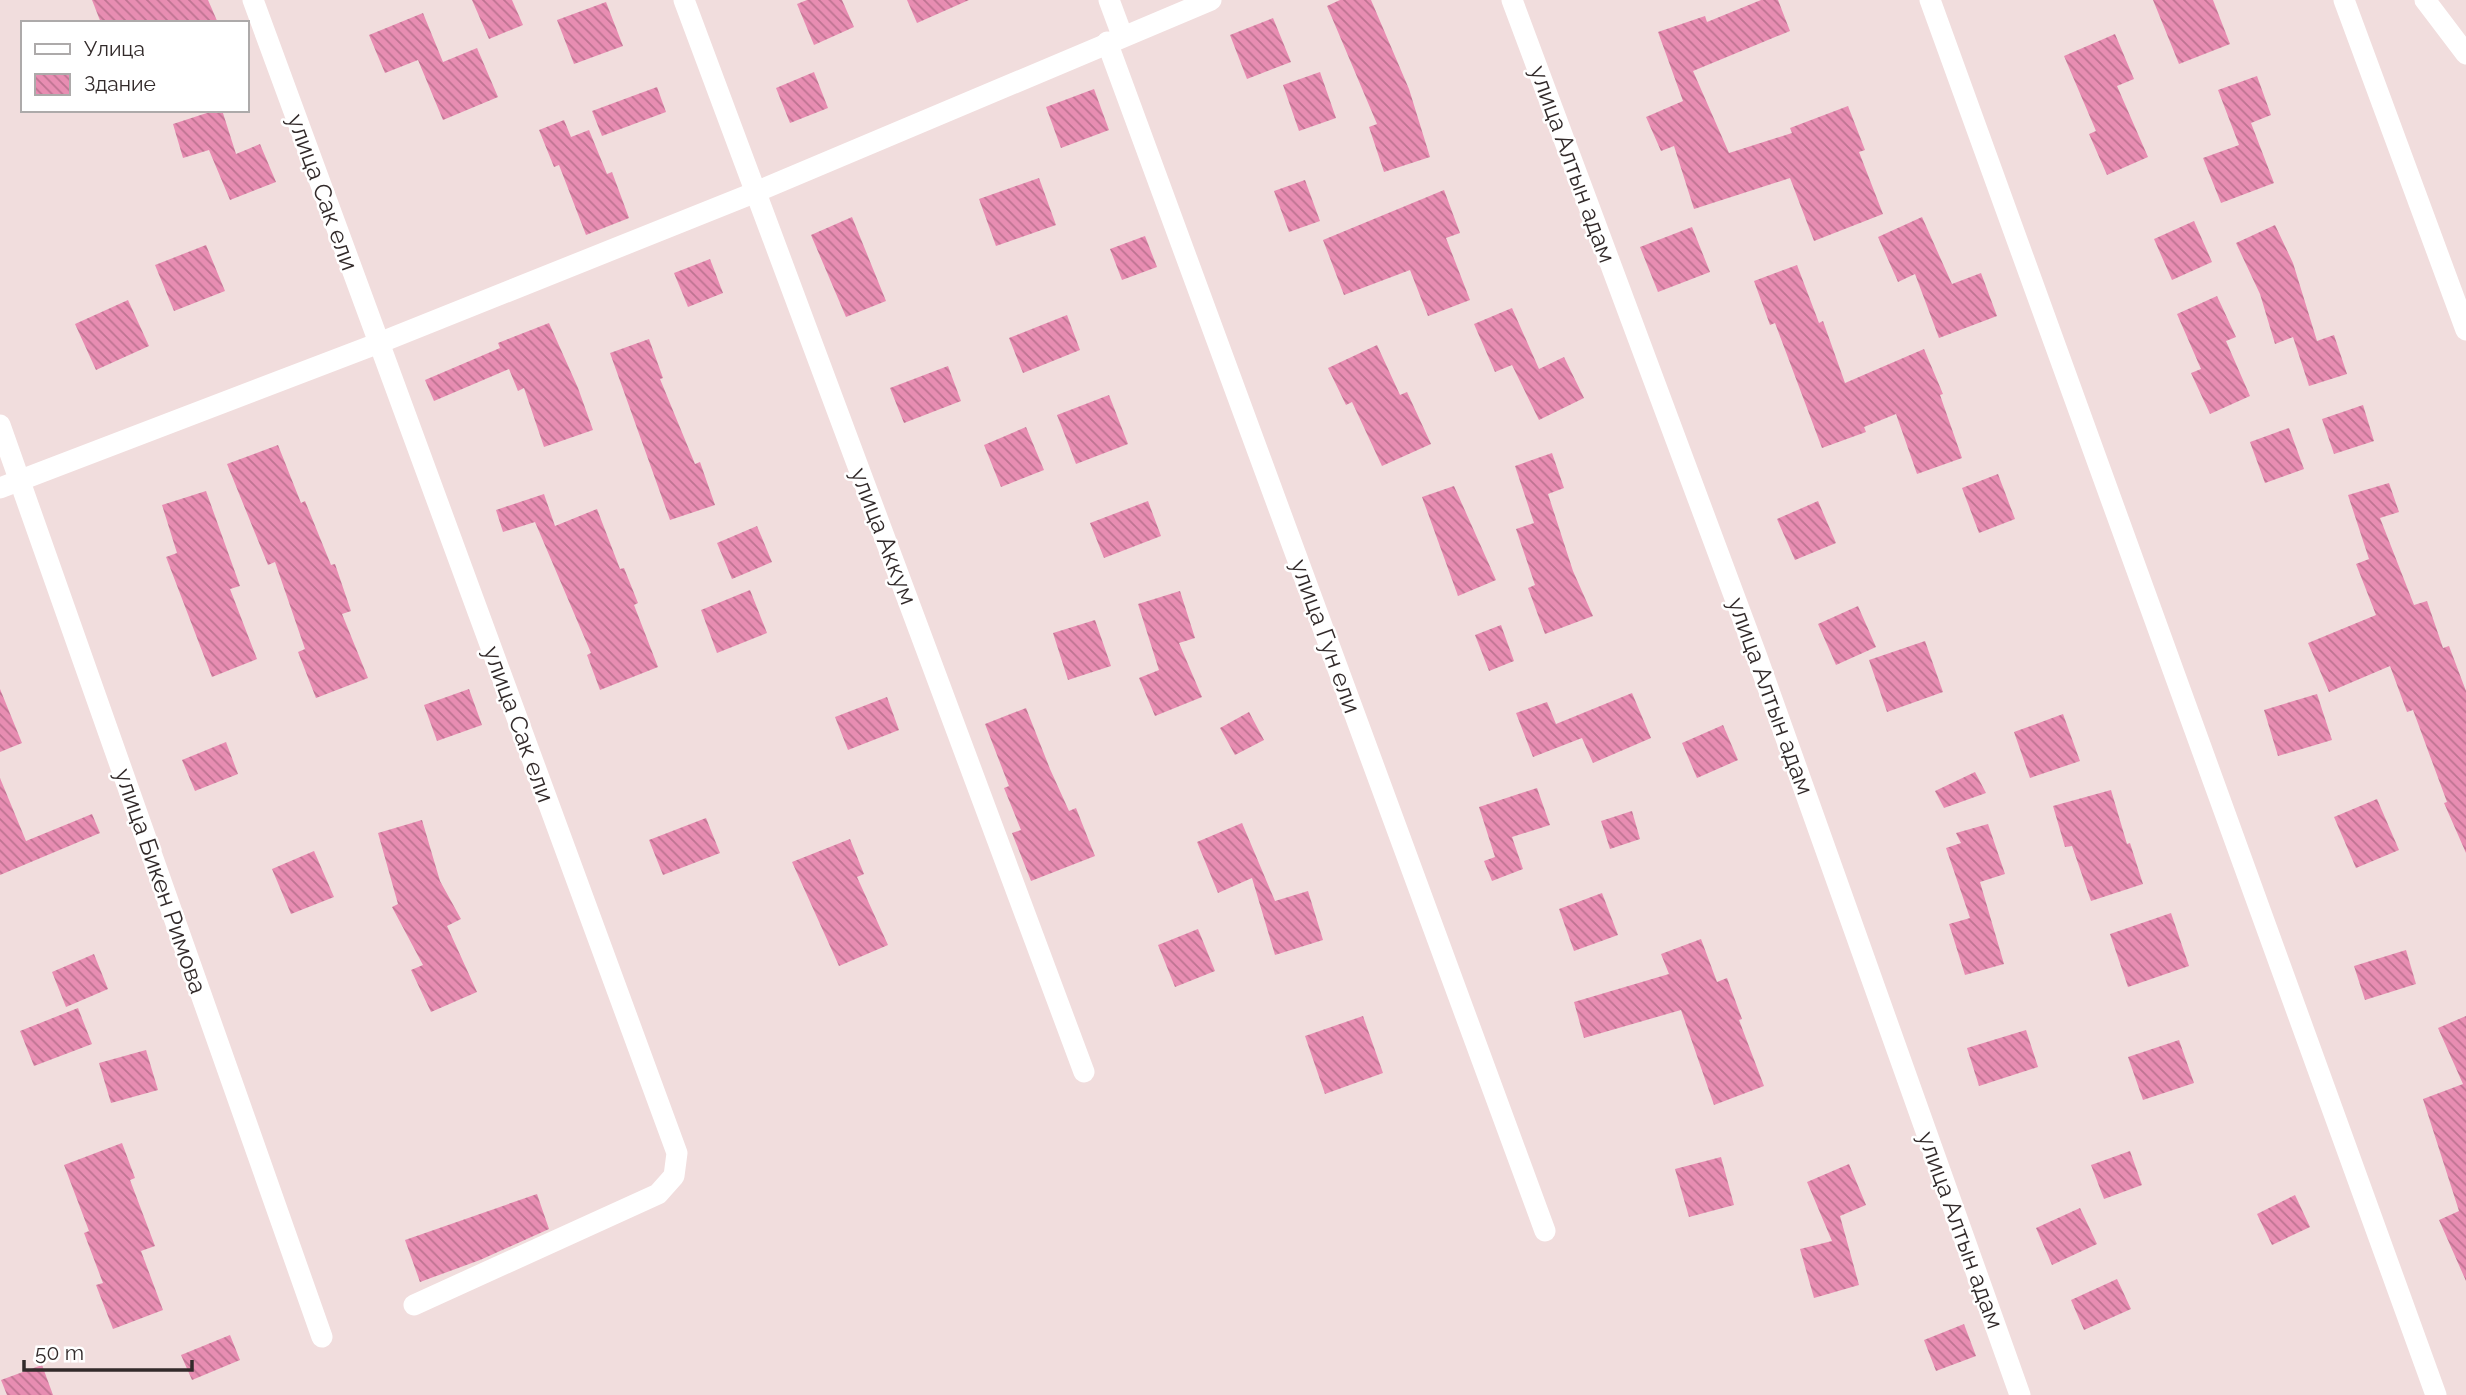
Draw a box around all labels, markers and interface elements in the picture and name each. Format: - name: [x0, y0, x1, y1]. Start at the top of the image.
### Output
- legend: [21, 21, 248, 112]
- text: Улица: [84, 36, 145, 61]
- street label: улица Алтын адам: [1524, 61, 1622, 267]
- text: Здание: [84, 71, 156, 96]
- street label: улица Сак ели: [281, 110, 365, 274]
- street label: улица Аккум: [845, 463, 923, 609]
- street label: улица Гун ели: [1285, 555, 1367, 717]
- street label: улица Алтын адам: [1722, 593, 1820, 799]
- street label: улица Сак ели: [477, 642, 561, 806]
- street label: улица Бикен Римова: [109, 765, 213, 997]
- street label: улица Алтын адам: [1912, 1127, 2010, 1333]
- scale bar: [24, 1328, 192, 1372]
- text: 50 m: [35, 1340, 84, 1365]

